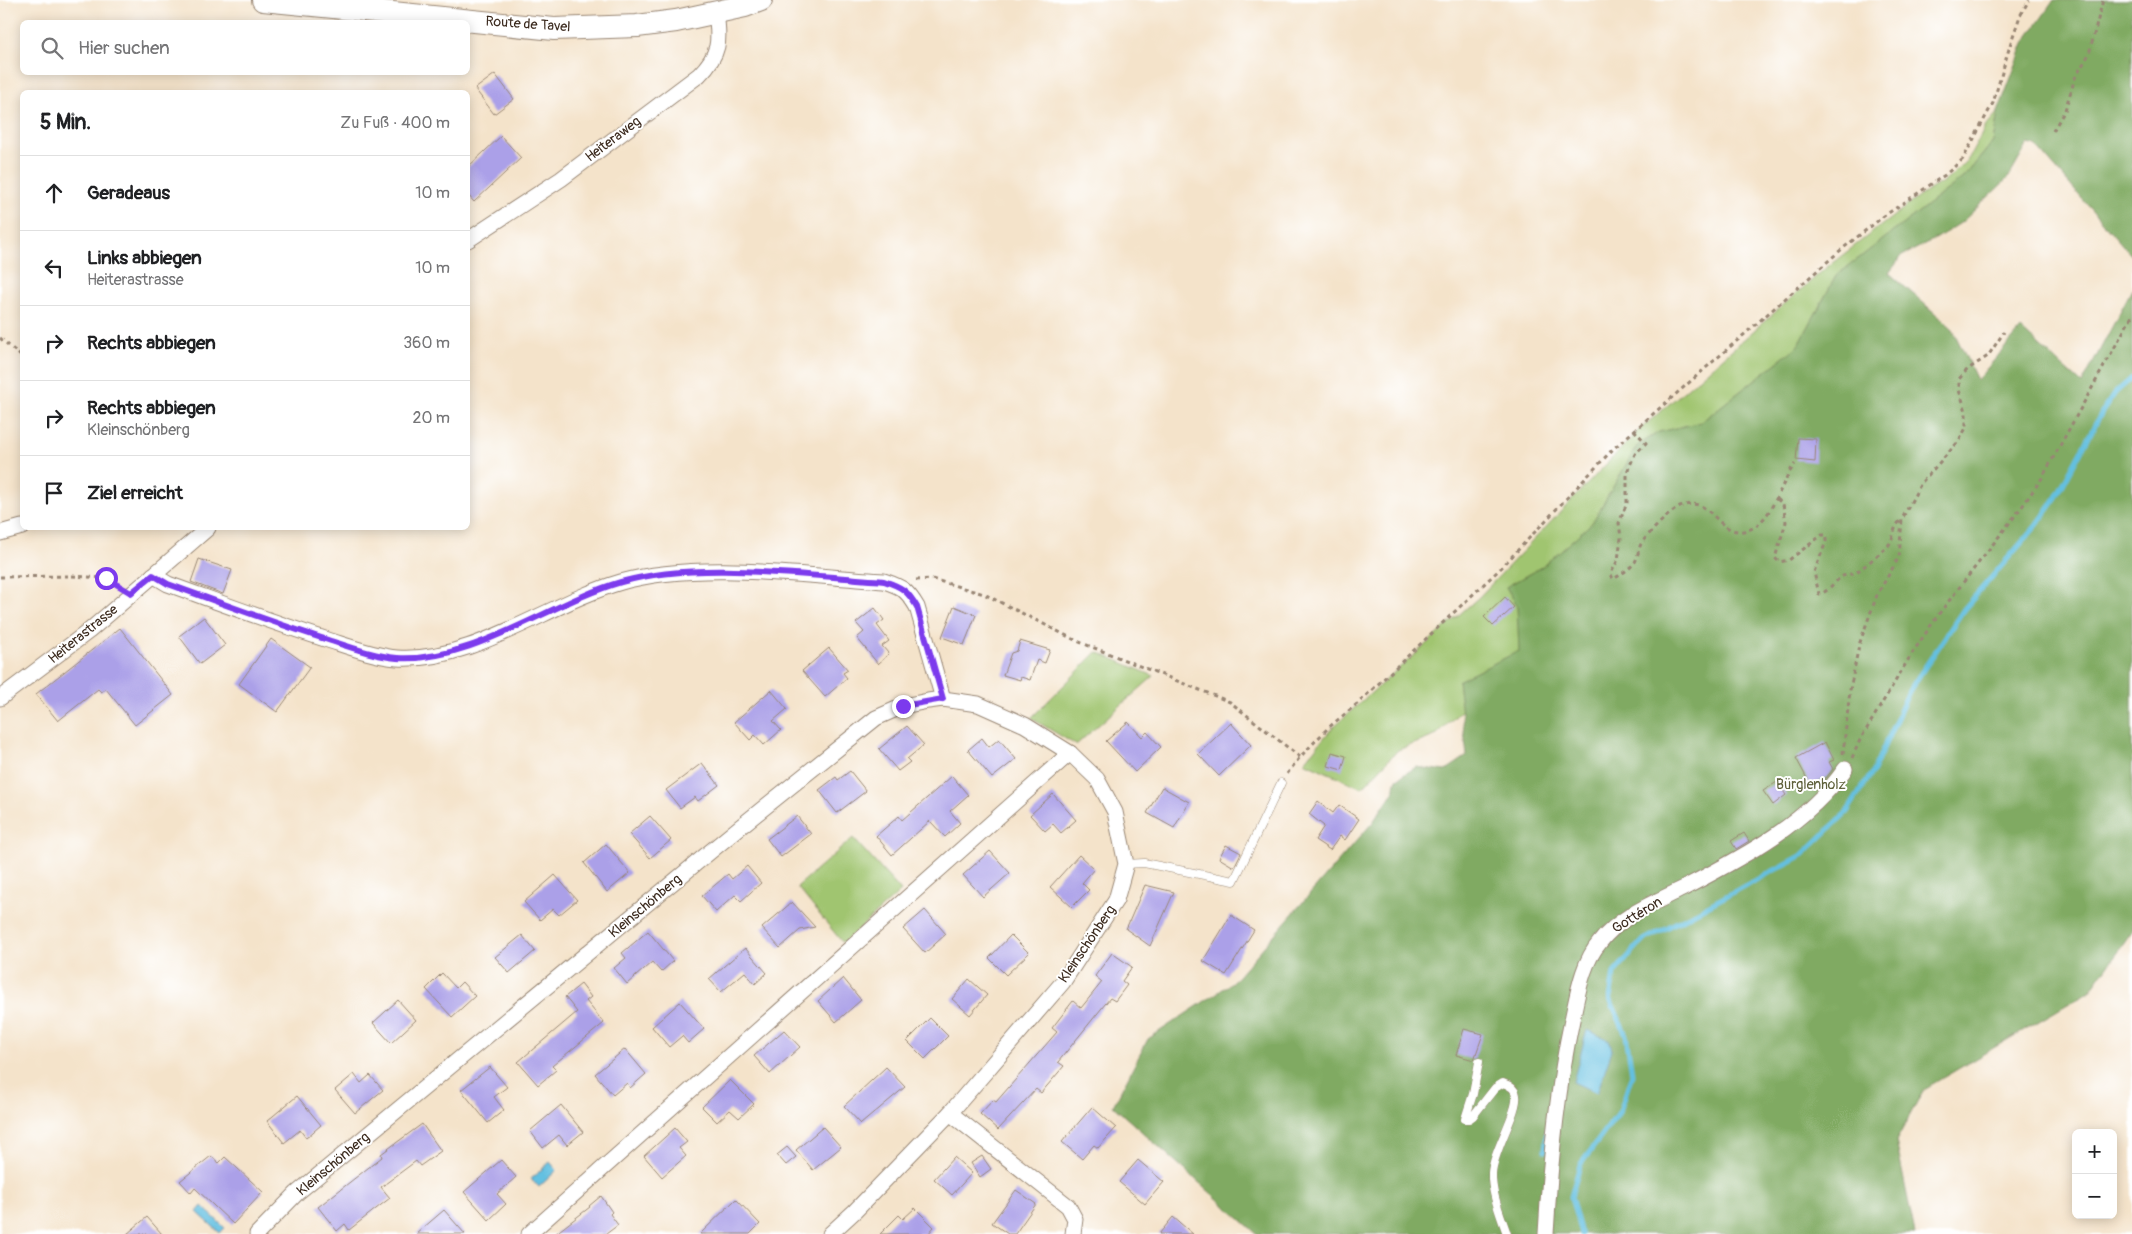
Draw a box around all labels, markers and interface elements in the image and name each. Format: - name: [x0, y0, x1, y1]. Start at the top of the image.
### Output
- street label: Route de Tavel: [485, 13, 571, 35]
- search box: [20, 20, 470, 75]
- icon: search: [38, 34, 66, 62]
- text: Hier suchen: [78, 36, 170, 60]
- text: 5 Min.: [40, 109, 91, 136]
- text: Zu Fuß · 400 m: [340, 113, 450, 133]
- street label: Heiteraweg: [582, 113, 644, 165]
- icon: ahead: [40, 179, 68, 207]
- text: Geradeaus: [87, 181, 170, 205]
- text: 10 m: [415, 183, 450, 203]
- text: Links abbiegen: [87, 246, 202, 270]
- icon: left: [40, 254, 68, 282]
- text: 10 m: [415, 258, 450, 278]
- text: Heiterastrasse: [87, 270, 184, 290]
- icon: right: [40, 329, 68, 357]
- text: Rechts abbiegen: [87, 331, 216, 355]
- text: 360 m: [403, 333, 450, 353]
- text: Rechts abbiegen: [87, 396, 216, 420]
- icon: right: [40, 404, 68, 432]
- text: 20 m: [412, 408, 450, 428]
- text: Kleinschönberg: [87, 420, 190, 440]
- icon: arrive: [40, 479, 68, 507]
- text: Ziel erreicht: [87, 481, 183, 505]
- route start: [95, 567, 118, 590]
- street label: Heiterastrasse: [45, 601, 121, 667]
- route end: [892, 695, 915, 718]
- park label: Bürglenholz: [1776, 776, 1846, 793]
- street label: Kleinschönberg: [605, 871, 685, 941]
- street label: Gottéron: [1609, 893, 1665, 937]
- street label: Kleinschönberg: [1055, 902, 1119, 986]
- street label: Kleinschönberg: [293, 1129, 373, 1199]
- map controls: [2072, 1129, 2117, 1219]
- button: +: [2072, 1129, 2117, 1174]
- button: −: [2072, 1174, 2117, 1219]

